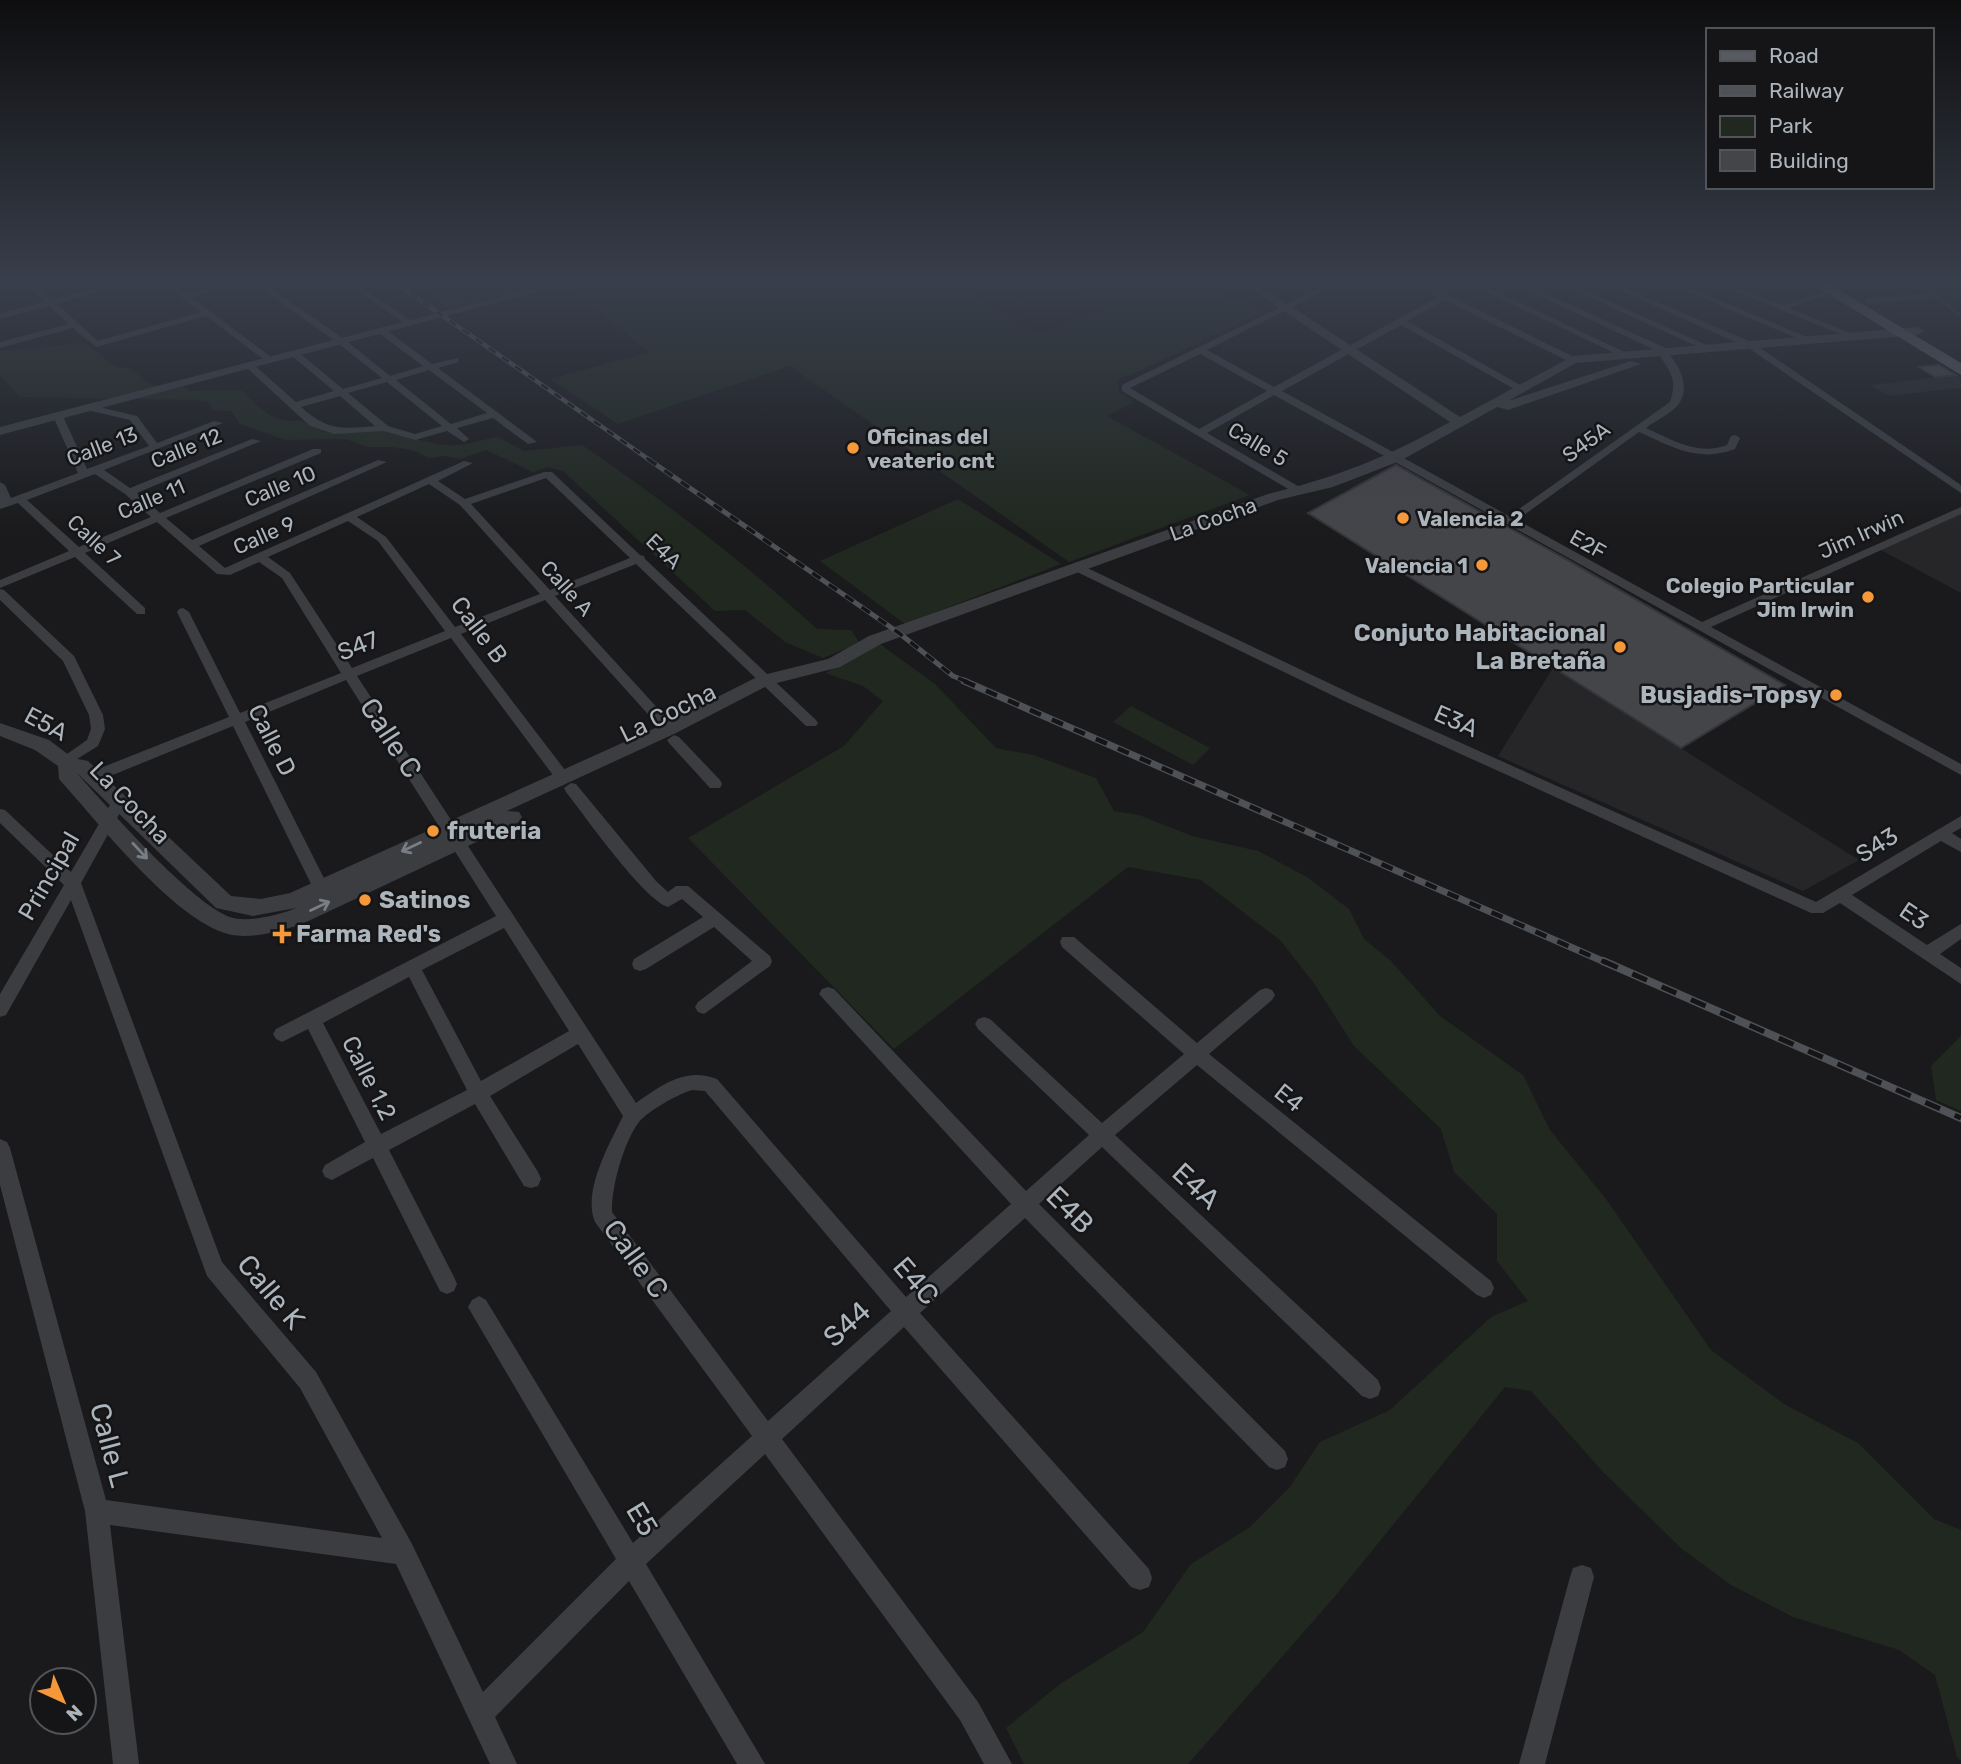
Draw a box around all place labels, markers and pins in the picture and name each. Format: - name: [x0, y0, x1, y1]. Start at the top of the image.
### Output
- place label: Oficinas del veaterio cnt: [867, 424, 995, 473]
- marker: Oficinas del veaterio cnt: [845, 440, 861, 456]
- place label: Valencia 2: [1417, 506, 1524, 531]
- marker: Valencia 2: [1395, 510, 1411, 526]
- place label: Valencia 1: [1365, 553, 1468, 578]
- marker: Valencia 1: [1474, 557, 1490, 573]
- place label: Colegio Particular Jim Irwin: [1666, 573, 1854, 622]
- marker: Colegio Particular Jim Irwin: [1860, 589, 1876, 605]
- place label: Conjuto Habitacional La Bretaña: [1354, 619, 1606, 675]
- marker: Conjuto Habitacional La Bretaña: [1612, 639, 1628, 655]
- place label: Busjadis-Topsy: [1640, 681, 1822, 709]
- marker: Busjadis-Topsy: [1828, 687, 1844, 703]
- place label: fruteria: [447, 817, 541, 845]
- marker: fruteria: [425, 823, 441, 839]
- place label: Satinos: [379, 886, 470, 914]
- marker: Satinos: [357, 892, 373, 908]
- place label: Farma Red's: [296, 920, 441, 948]
- marker: Farma Red's: [274, 926, 290, 942]

